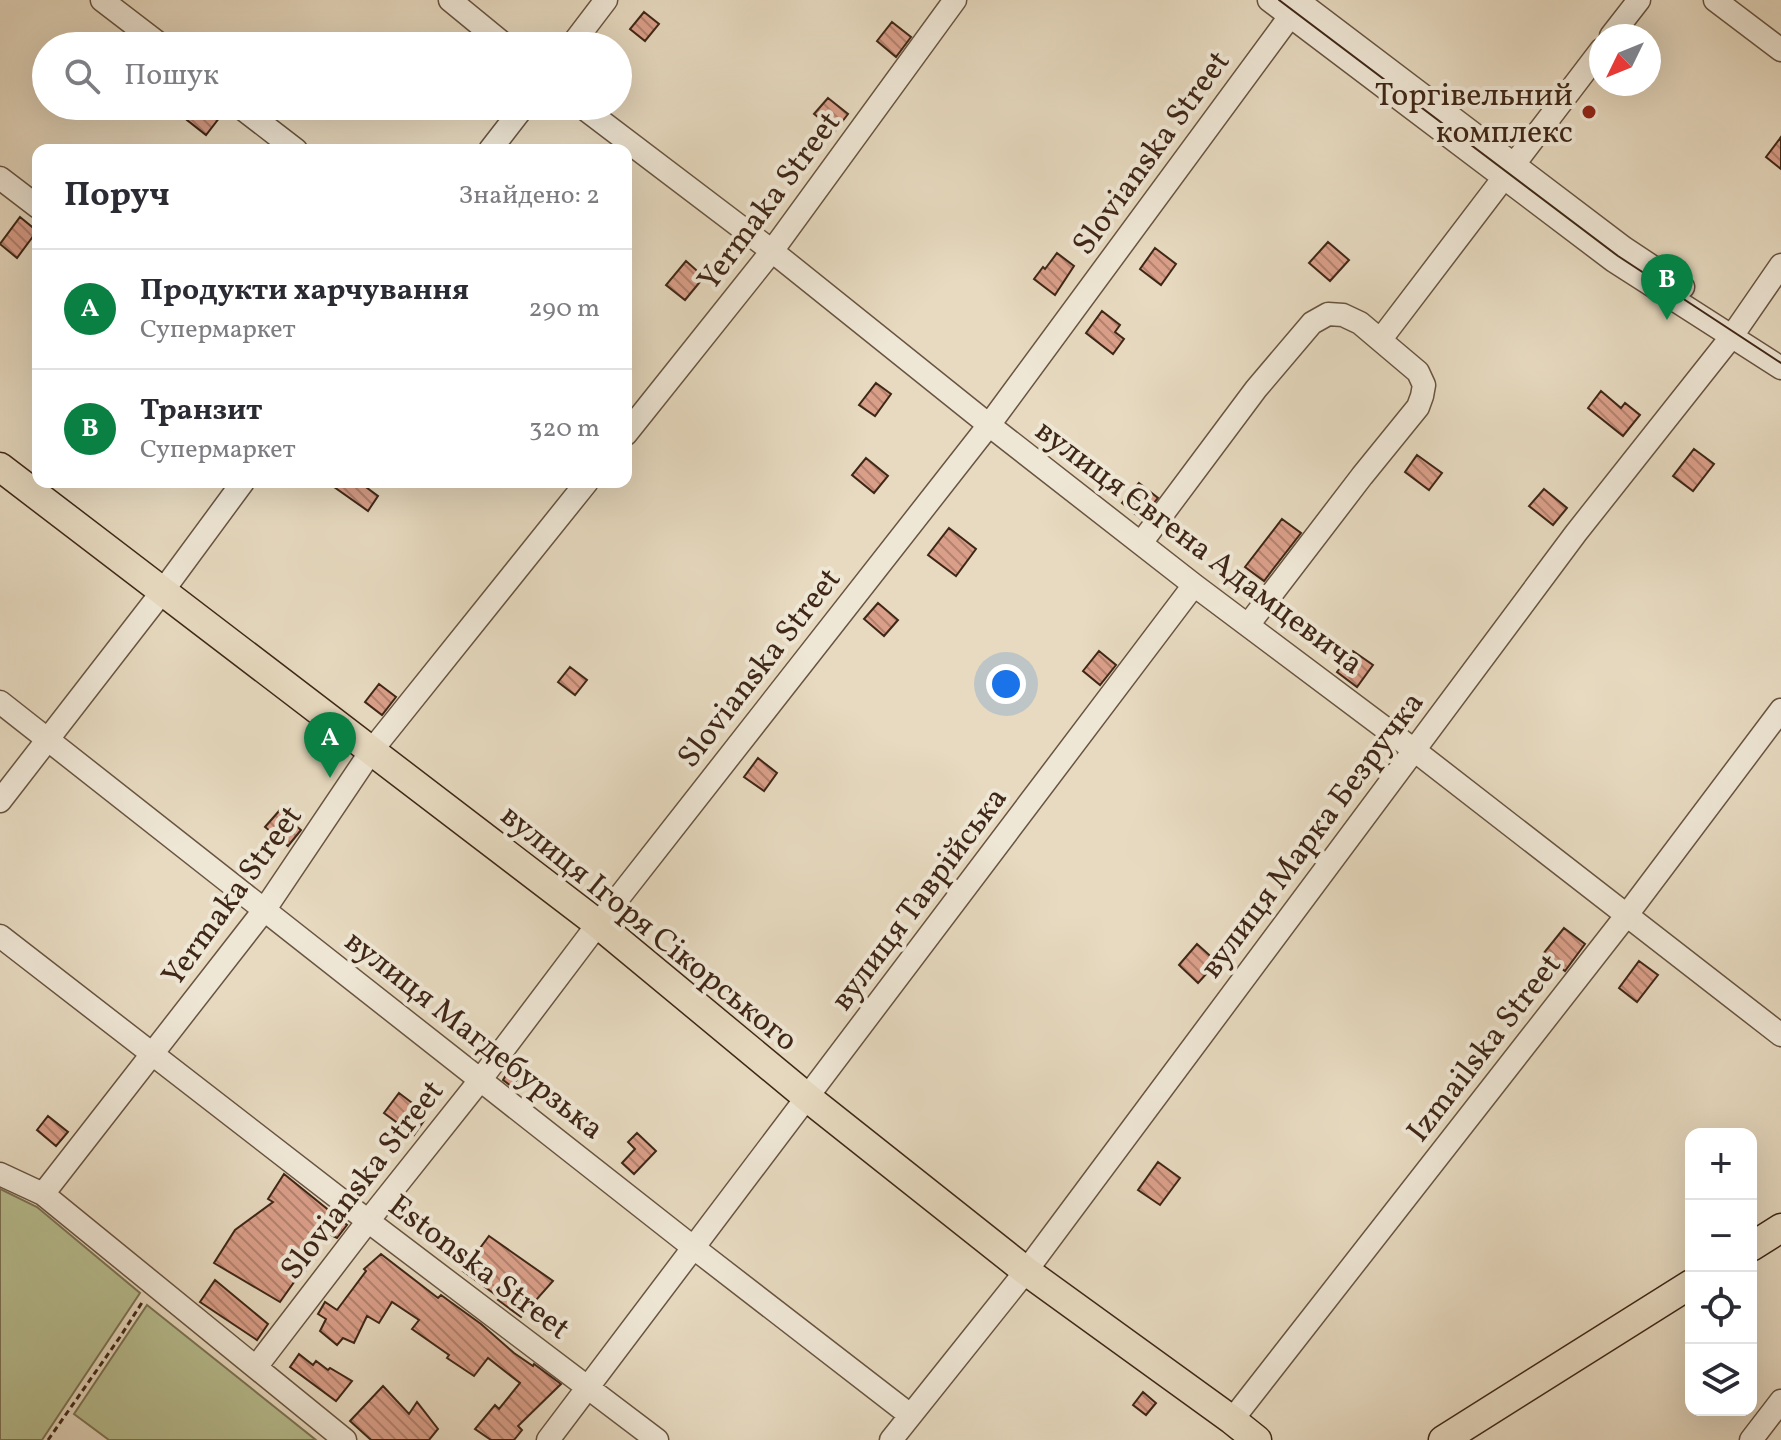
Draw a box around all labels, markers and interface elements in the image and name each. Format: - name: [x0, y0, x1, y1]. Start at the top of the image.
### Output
- north arrow: [1589, 24, 1661, 96]
- search box: [32, 32, 632, 120]
- street label: Slovianska Street: [1063, 43, 1242, 265]
- icon: search: [60, 54, 104, 98]
- text: Пошук: [124, 55, 219, 97]
- place label: Торгівельний комплекс: [1375, 75, 1573, 156]
- street label: Yermaka Street: [689, 103, 852, 300]
- marker: Торгівельний комплекс: [1580, 103, 1598, 121]
- text: Поруч: [64, 173, 170, 220]
- text: Знайдено: 2: [459, 178, 600, 214]
- pin: B: [1641, 254, 1693, 320]
- text: Продукти харчування: [140, 270, 469, 312]
- text: A: [81, 291, 99, 327]
- text: 290 m: [528, 291, 600, 327]
- text: Супермаркет: [140, 312, 296, 348]
- text: Транзит: [140, 390, 262, 432]
- street label: вулиця Євгена Адамцевича: [1025, 410, 1371, 686]
- text: B: [81, 411, 99, 447]
- text: 320 m: [529, 411, 600, 447]
- text: Супермаркет: [140, 432, 296, 468]
- street label: Slovianska Street: [668, 560, 852, 778]
- your location: [986, 664, 1026, 704]
- street label: вулиця Марка Безручка: [1191, 684, 1436, 988]
- pin: A: [304, 712, 356, 778]
- street label: вулиця Таврійська: [822, 779, 1019, 1021]
- street label: вулиця Ігоря Сікорського: [490, 796, 806, 1063]
- street label: Yermaka Street: [153, 797, 314, 996]
- street label: вулиця Магдебурзька: [334, 921, 612, 1152]
- street label: Izmailska Street: [1398, 945, 1573, 1152]
- street label: Slovianska Street: [271, 1072, 455, 1290]
- map controls: [1685, 1128, 1757, 1416]
- button: +: [1685, 1128, 1757, 1200]
- street label: Estonska Street: [378, 1185, 578, 1351]
- button: −: [1685, 1200, 1757, 1272]
- button: locate: [1685, 1272, 1757, 1344]
- button: layers: [1685, 1344, 1757, 1416]

